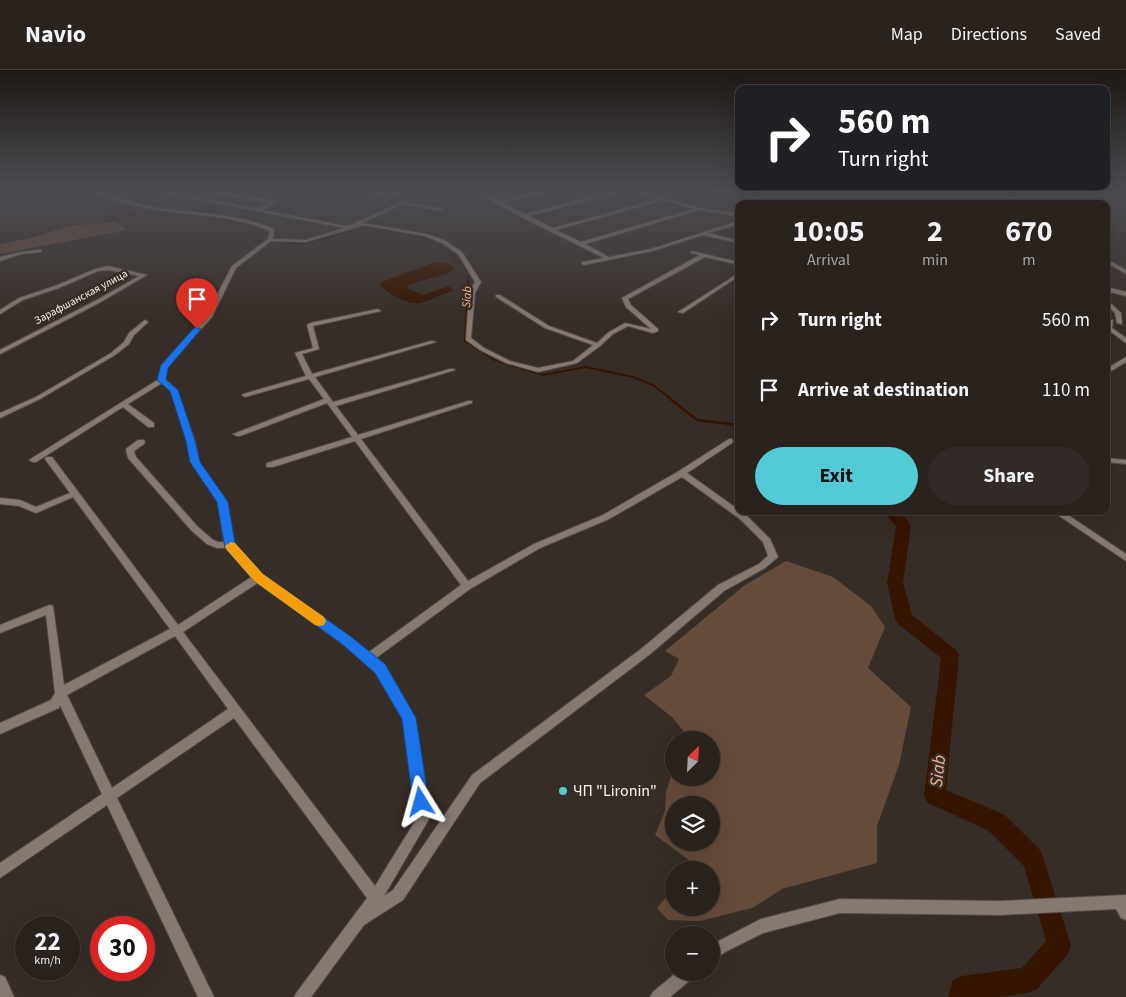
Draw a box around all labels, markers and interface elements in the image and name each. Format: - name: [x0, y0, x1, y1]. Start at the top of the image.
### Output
- text: Navio: [25, 17, 86, 52]
- text: Map: [891, 22, 923, 47]
- text: Directions: [951, 22, 1027, 47]
- text: Saved: [1055, 22, 1101, 47]
- text: 560 m: [838, 97, 930, 147]
- icon: right: [755, 105, 820, 170]
- text: Turn right: [838, 143, 928, 175]
- text: 10:05: [792, 210, 865, 253]
- text: 2: [927, 210, 943, 253]
- text: 670: [1005, 210, 1053, 253]
- text: Arrival: [807, 249, 850, 271]
- text: min: [922, 249, 948, 271]
- text: m: [1022, 249, 1036, 271]
- street label: Зарафшанская улица: [32, 266, 130, 328]
- pin: [176, 278, 218, 329]
- icon: arrive: [183, 285, 211, 313]
- water label: Siab: [458, 286, 476, 308]
- icon: right: [755, 306, 783, 334]
- text: Turn right: [798, 307, 882, 334]
- text: 560 m: [1042, 307, 1090, 334]
- icon: arrive: [755, 376, 783, 404]
- text: Arrive at destination: [798, 377, 969, 404]
- text: 110 m: [1042, 377, 1090, 404]
- button: Exit: [755, 447, 918, 505]
- button: Share: [928, 447, 1090, 505]
- north arrow: [665, 731, 720, 786]
- map controls: [665, 731, 720, 981]
- water label: Siab: [924, 753, 952, 789]
- position arrow: [394, 775, 446, 827]
- place label: ЧП "Lironin": [573, 780, 657, 802]
- marker: ЧП "Lironin": [557, 785, 569, 797]
- button: layers: [665, 796, 720, 851]
- button: +: [665, 861, 720, 916]
- speed limit sign: 30: [90, 916, 155, 981]
- text: 22: [34, 924, 61, 960]
- button: −: [665, 926, 720, 981]
- text: km/h: [34, 952, 61, 969]

